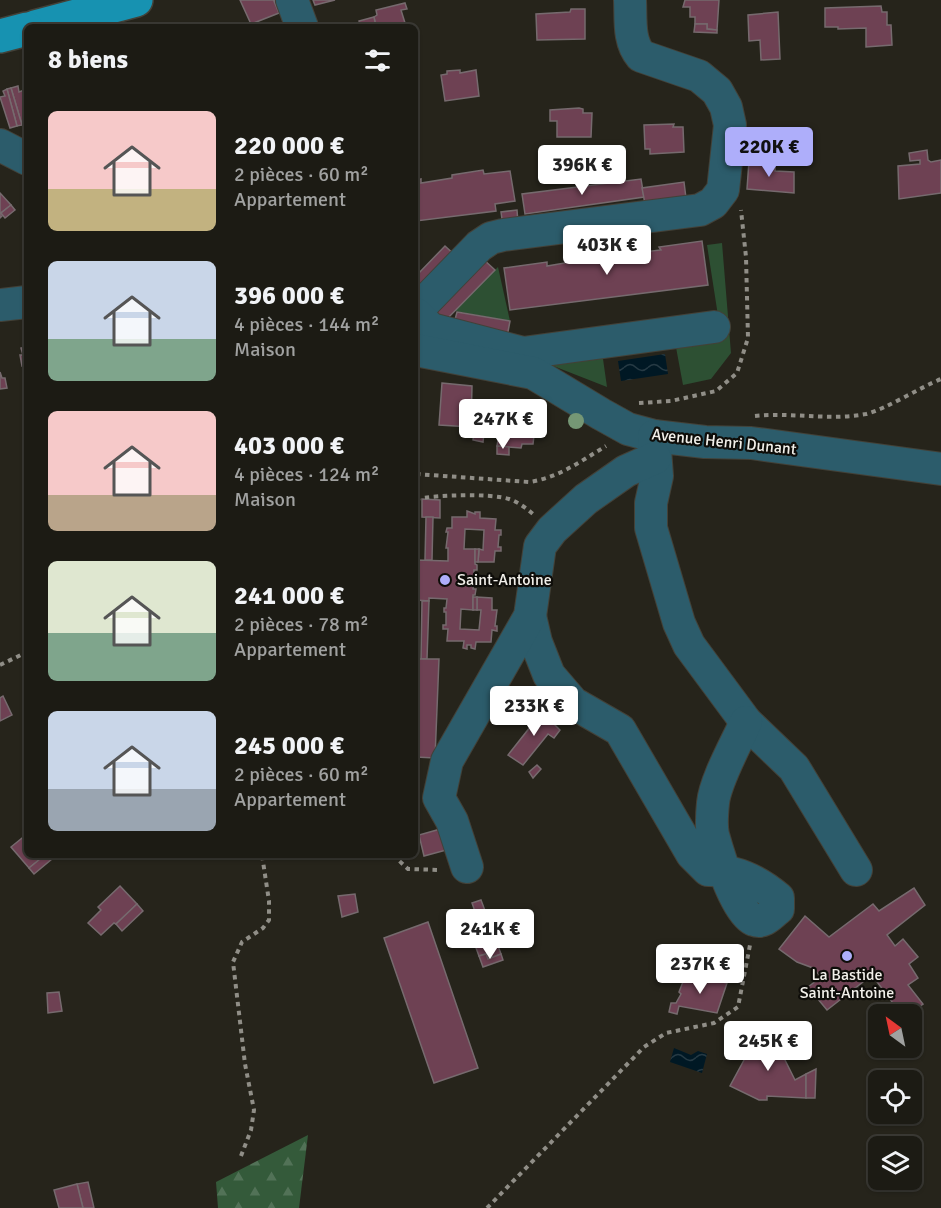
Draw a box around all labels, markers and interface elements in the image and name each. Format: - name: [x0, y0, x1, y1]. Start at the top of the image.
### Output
- text: 8 biens: [48, 44, 128, 76]
- icon: filters: [361, 44, 394, 77]
- pin: 220K €: [720, 127, 818, 178]
- text: 220 000 €: [234, 130, 344, 162]
- text: 220K €: [739, 134, 799, 159]
- icon: home: [96, 135, 168, 207]
- pin: 396K €: [533, 145, 631, 196]
- text: 396K €: [552, 152, 612, 177]
- text: 2 pièces · 60 m²: [234, 162, 369, 187]
- text: Appartement: [234, 187, 346, 212]
- pin: 403K €: [558, 225, 656, 276]
- text: 403K €: [577, 232, 637, 257]
- text: 396 000 €: [234, 280, 344, 312]
- icon: home: [96, 285, 168, 357]
- text: 4 pièces · 144 m²: [234, 312, 379, 337]
- text: Maison: [234, 337, 296, 362]
- pin: 247K €: [454, 399, 552, 450]
- text: 247K €: [473, 406, 533, 431]
- street label: Avenue Henri Dunant: [651, 424, 798, 460]
- text: 403 000 €: [234, 430, 344, 462]
- icon: home: [96, 435, 168, 507]
- text: 4 pièces · 124 m²: [234, 462, 379, 487]
- text: Maison: [234, 487, 296, 512]
- place label: Saint-Antoine: [457, 570, 552, 590]
- marker: Saint-Antoine: [438, 573, 452, 587]
- text: 241 000 €: [234, 580, 344, 612]
- icon: home: [96, 585, 168, 657]
- text: 2 pièces · 78 m²: [234, 612, 369, 637]
- text: Appartement: [234, 637, 346, 662]
- pin: 233K €: [485, 686, 583, 737]
- text: 233K €: [504, 693, 564, 718]
- text: 245 000 €: [234, 730, 344, 762]
- icon: home: [96, 735, 168, 807]
- text: 2 pièces · 60 m²: [234, 762, 369, 787]
- text: Appartement: [234, 787, 346, 812]
- pin: 241K €: [441, 909, 539, 960]
- text: 241K €: [460, 916, 520, 941]
- pin: 237K €: [651, 944, 749, 995]
- marker: La Bastide Saint-Antoine: [840, 949, 854, 963]
- text: 237K €: [670, 951, 730, 976]
- place label: La Bastide Saint-Antoine: [800, 965, 894, 1003]
- north arrow: [868, 1004, 922, 1058]
- map controls: [868, 1004, 922, 1190]
- pin: 245K €: [719, 1021, 817, 1072]
- text: 245K €: [738, 1028, 798, 1053]
- button: locate: [868, 1070, 922, 1124]
- button: layers: [868, 1136, 922, 1190]

